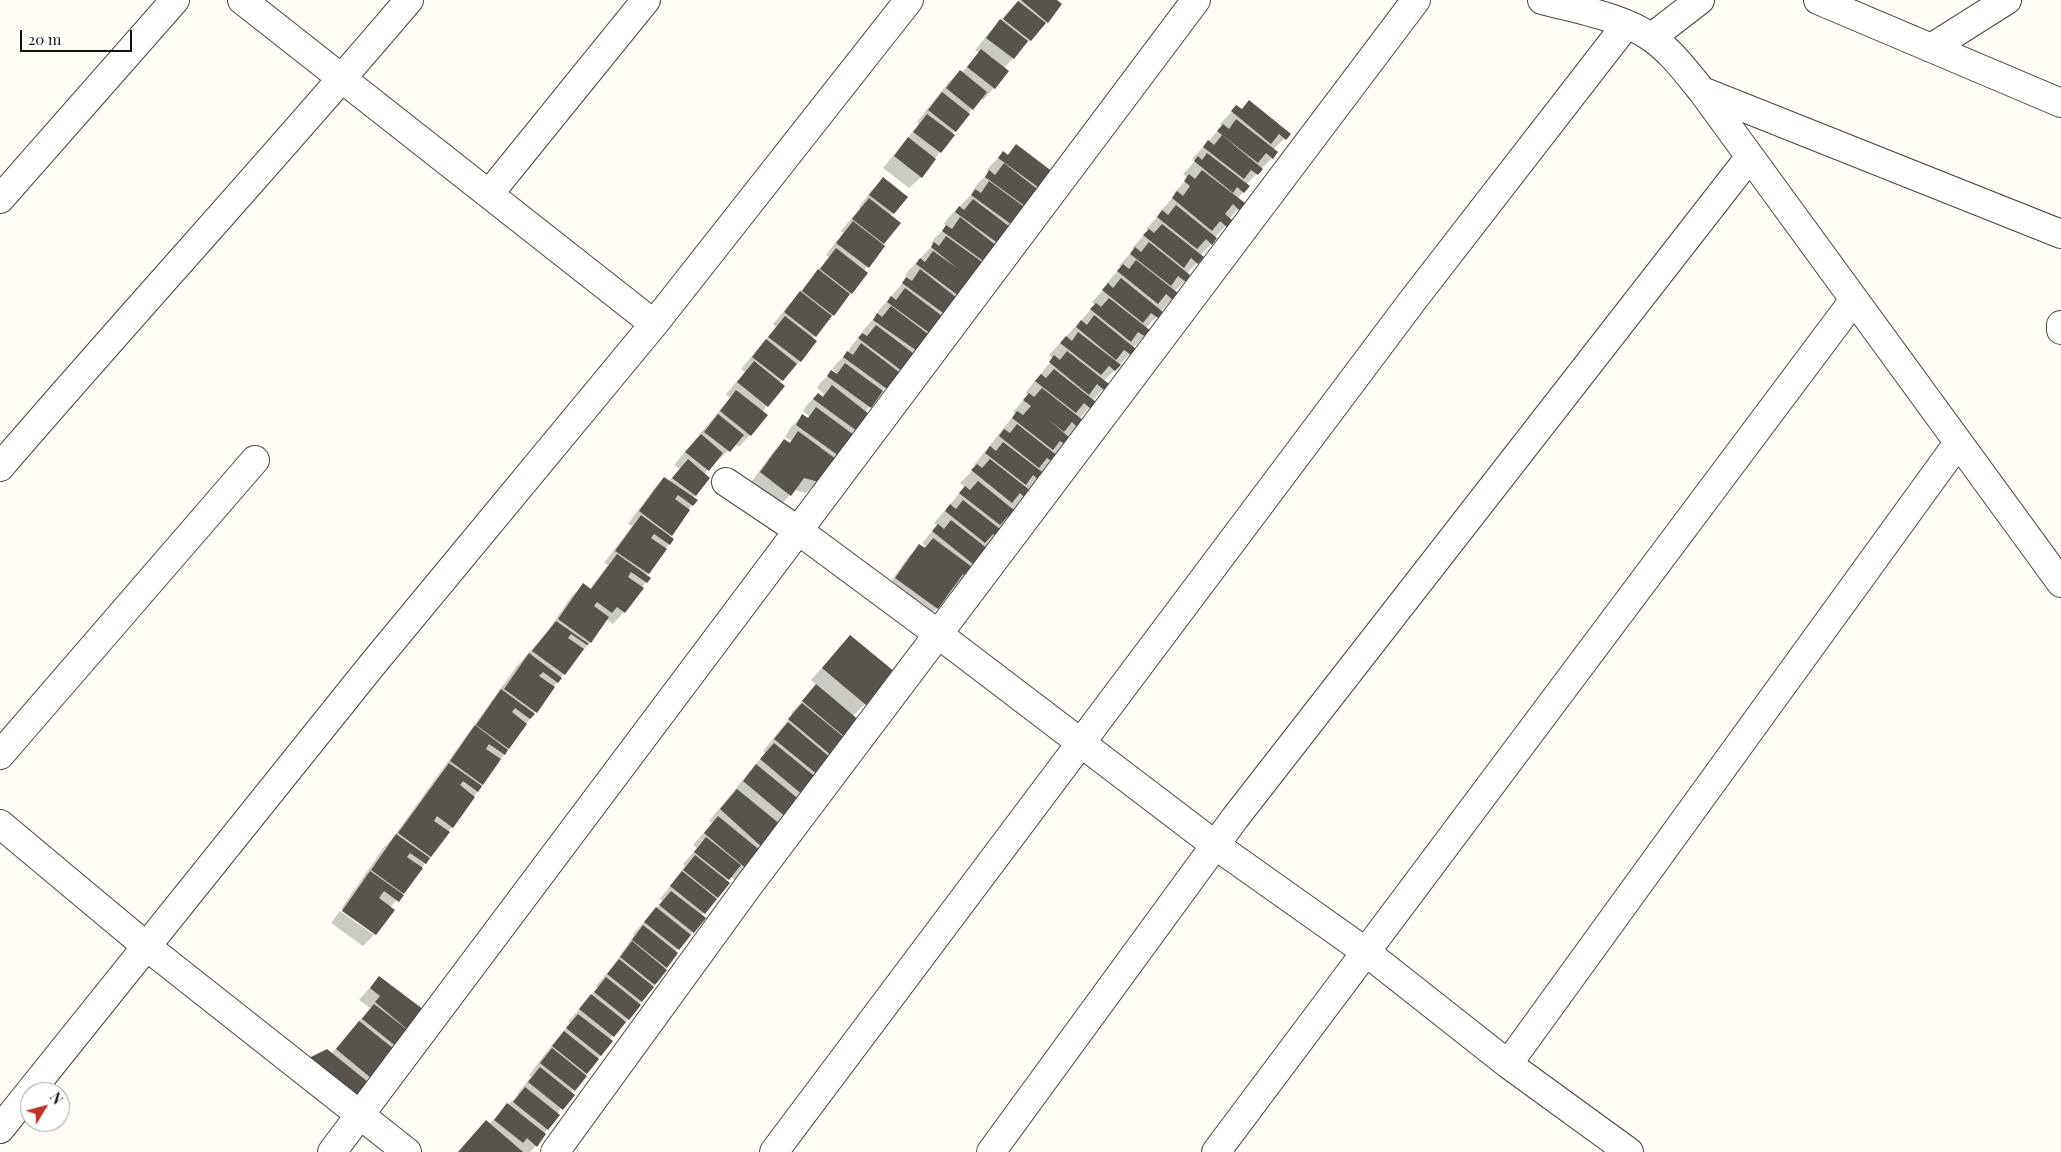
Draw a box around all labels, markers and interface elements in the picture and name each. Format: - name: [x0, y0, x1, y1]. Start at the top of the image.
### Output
- scale bar: [22, 20, 135, 52]
- text: 20 m: [28, 29, 61, 49]
- north arrow: [20, 1082, 70, 1132]
- text: N: [46, 1089, 67, 1108]

